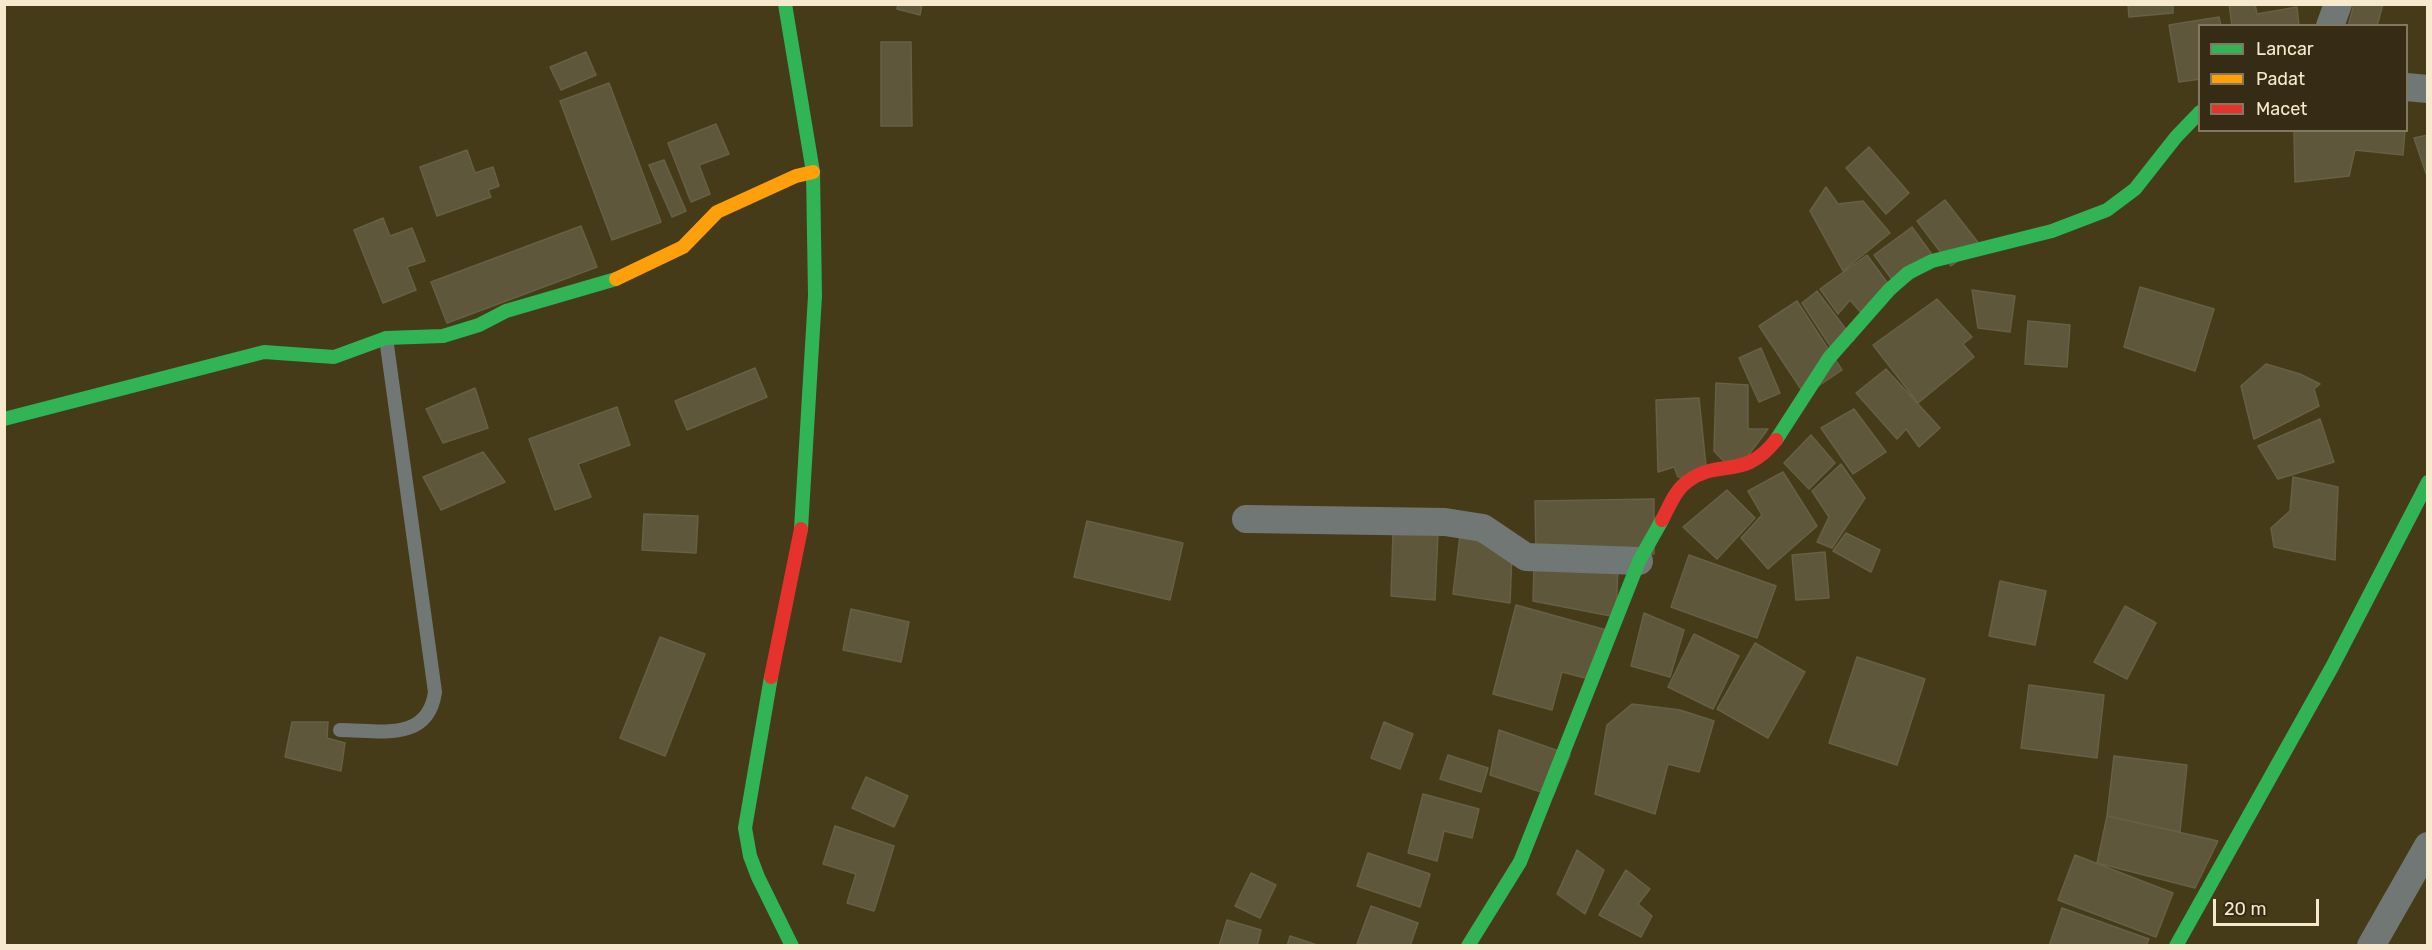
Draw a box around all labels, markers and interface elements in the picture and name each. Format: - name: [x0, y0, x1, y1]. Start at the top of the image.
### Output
- legend: [2198, 24, 2408, 132]
- text: Lancar: [2256, 38, 2314, 60]
- text: Padat: [2256, 68, 2305, 90]
- text: Macet: [2256, 98, 2307, 120]
- scale bar: [2216, 887, 2322, 925]
- text: 20 m: [2224, 898, 2266, 920]

